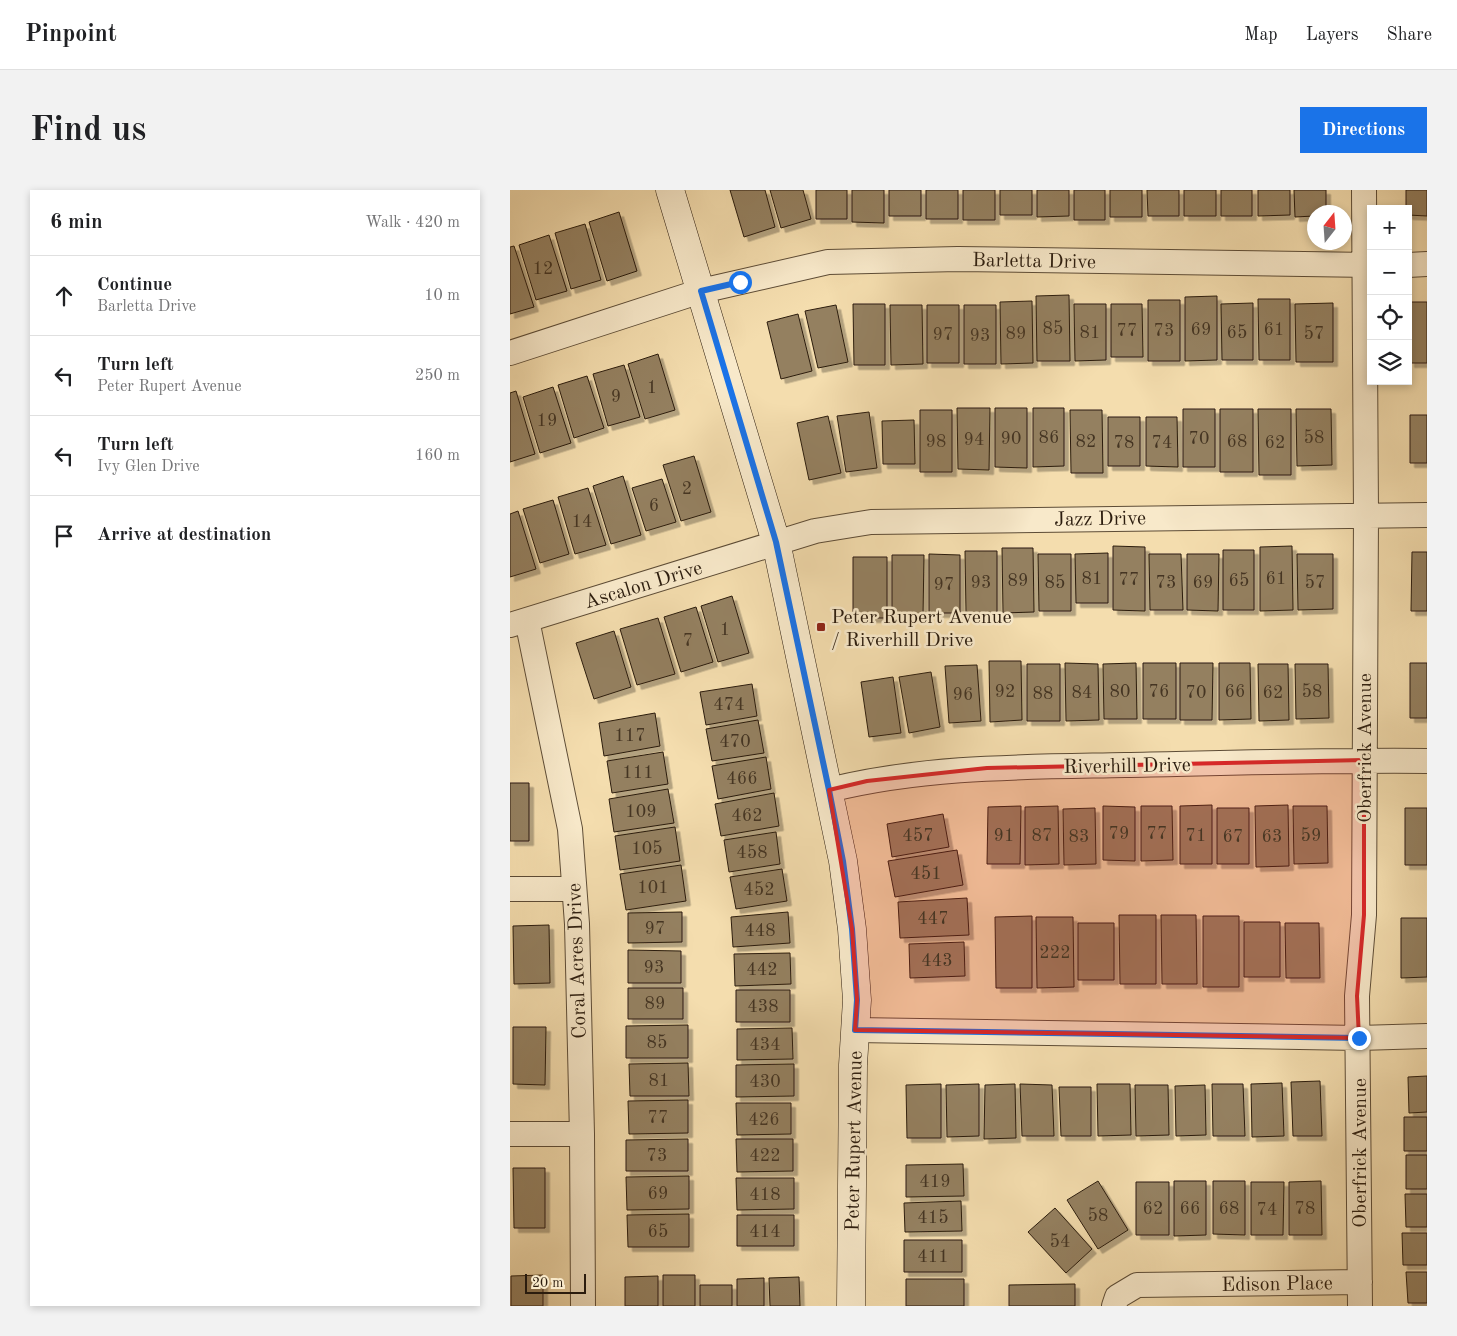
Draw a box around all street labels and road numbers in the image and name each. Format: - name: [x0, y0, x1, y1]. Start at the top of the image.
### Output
- street label: Barletta Drive: [972, 251, 1096, 273]
- street label: Jazz Drive: [1054, 509, 1146, 531]
- street label: Ascalon Drive: [582, 558, 705, 613]
- street label: Oberfrick Avenue: [1356, 673, 1376, 823]
- street label: Riverhill Drive: [1063, 756, 1191, 778]
- street label: Coral Acres Drive: [565, 883, 591, 1039]
- street label: Peter Rupert Avenue: [843, 1051, 867, 1232]
- street label: Oberfrick Avenue: [1351, 1078, 1371, 1228]
- street label: Edison Place: [1221, 1274, 1333, 1296]

